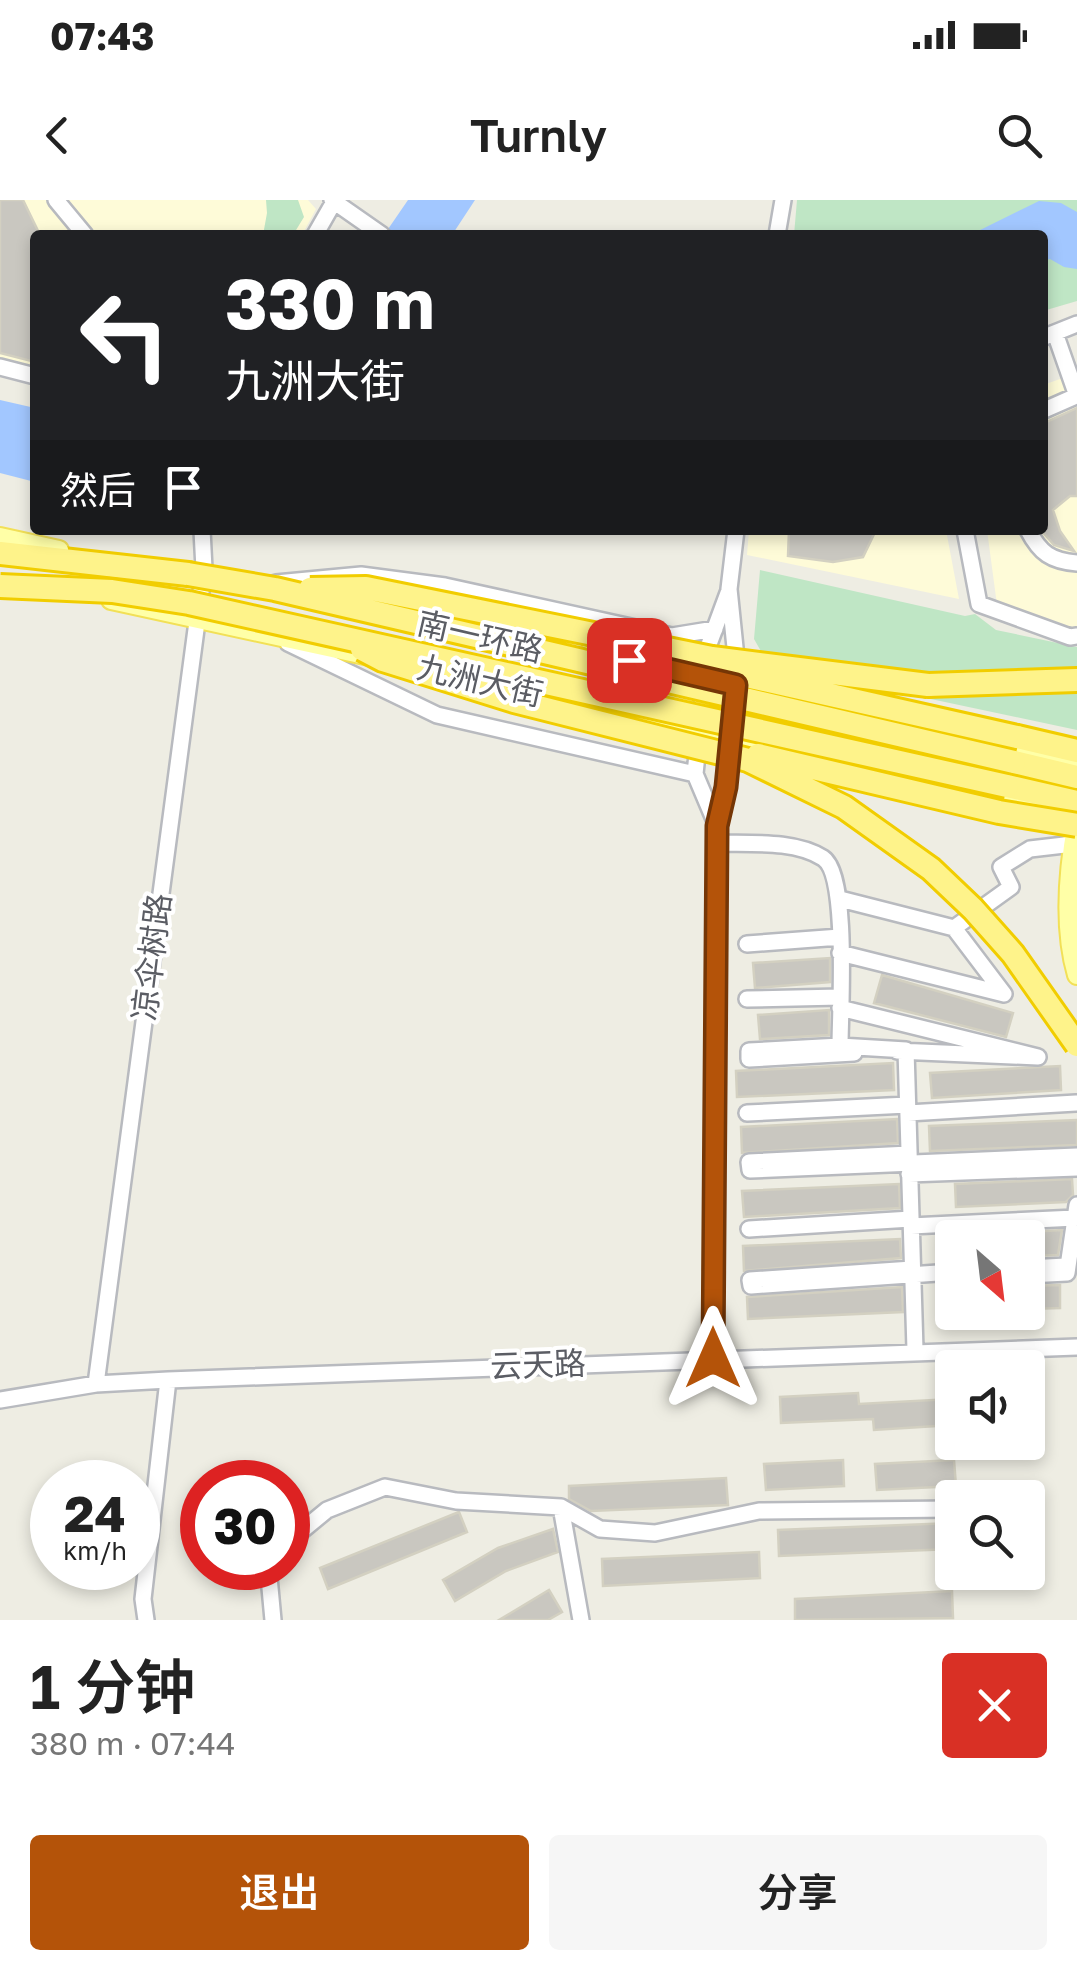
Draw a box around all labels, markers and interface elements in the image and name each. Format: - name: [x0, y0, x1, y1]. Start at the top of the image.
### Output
- text: 07:43: [50, 13, 155, 58]
- icon: back: [30, 108, 85, 163]
- text: Turnly: [470, 108, 607, 162]
- icon: search: [992, 108, 1047, 163]
- text: 330 m: [225, 260, 435, 344]
- icon: left: [60, 270, 190, 400]
- text: 九洲大街: [225, 353, 405, 407]
- icon: arrive: [156, 460, 211, 515]
- text: 然后: [60, 467, 136, 512]
- street label: 南一环路: [414, 603, 547, 669]
- pin: [587, 618, 672, 703]
- icon: arrive: [602, 633, 657, 688]
- street label: 九洲大街: [414, 647, 547, 713]
- street label: 凉伞树路: [124, 891, 178, 1023]
- north arrow: [935, 1220, 1045, 1330]
- map controls: [935, 1220, 1045, 1590]
- position arrow: [661, 1306, 765, 1410]
- street label: 云天路: [489, 1343, 587, 1385]
- button: sound: [935, 1350, 1045, 1460]
- speed limit sign: 30: [180, 1460, 310, 1590]
- button: search: [935, 1480, 1045, 1590]
- text: 24: [64, 1483, 126, 1543]
- text: km/h: [63, 1535, 127, 1566]
- text: 1 分钟: [30, 1650, 195, 1722]
- button: close: [942, 1653, 1047, 1758]
- text: 380 m · 07:44: [30, 1724, 235, 1762]
- button: 退出: [30, 1835, 529, 1950]
- button: 分享: [549, 1835, 1047, 1950]

